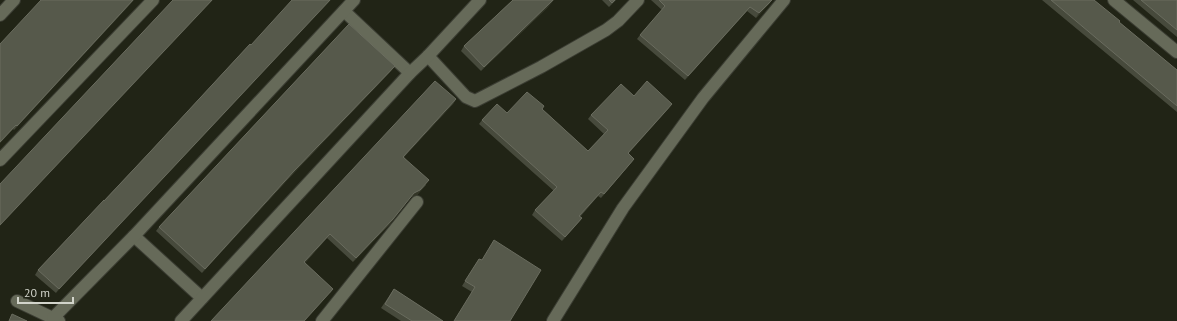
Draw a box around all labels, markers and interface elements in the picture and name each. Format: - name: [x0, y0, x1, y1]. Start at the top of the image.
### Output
- scale bar: [18, 279, 73, 305]
- text: 20 m: [24, 285, 50, 300]

